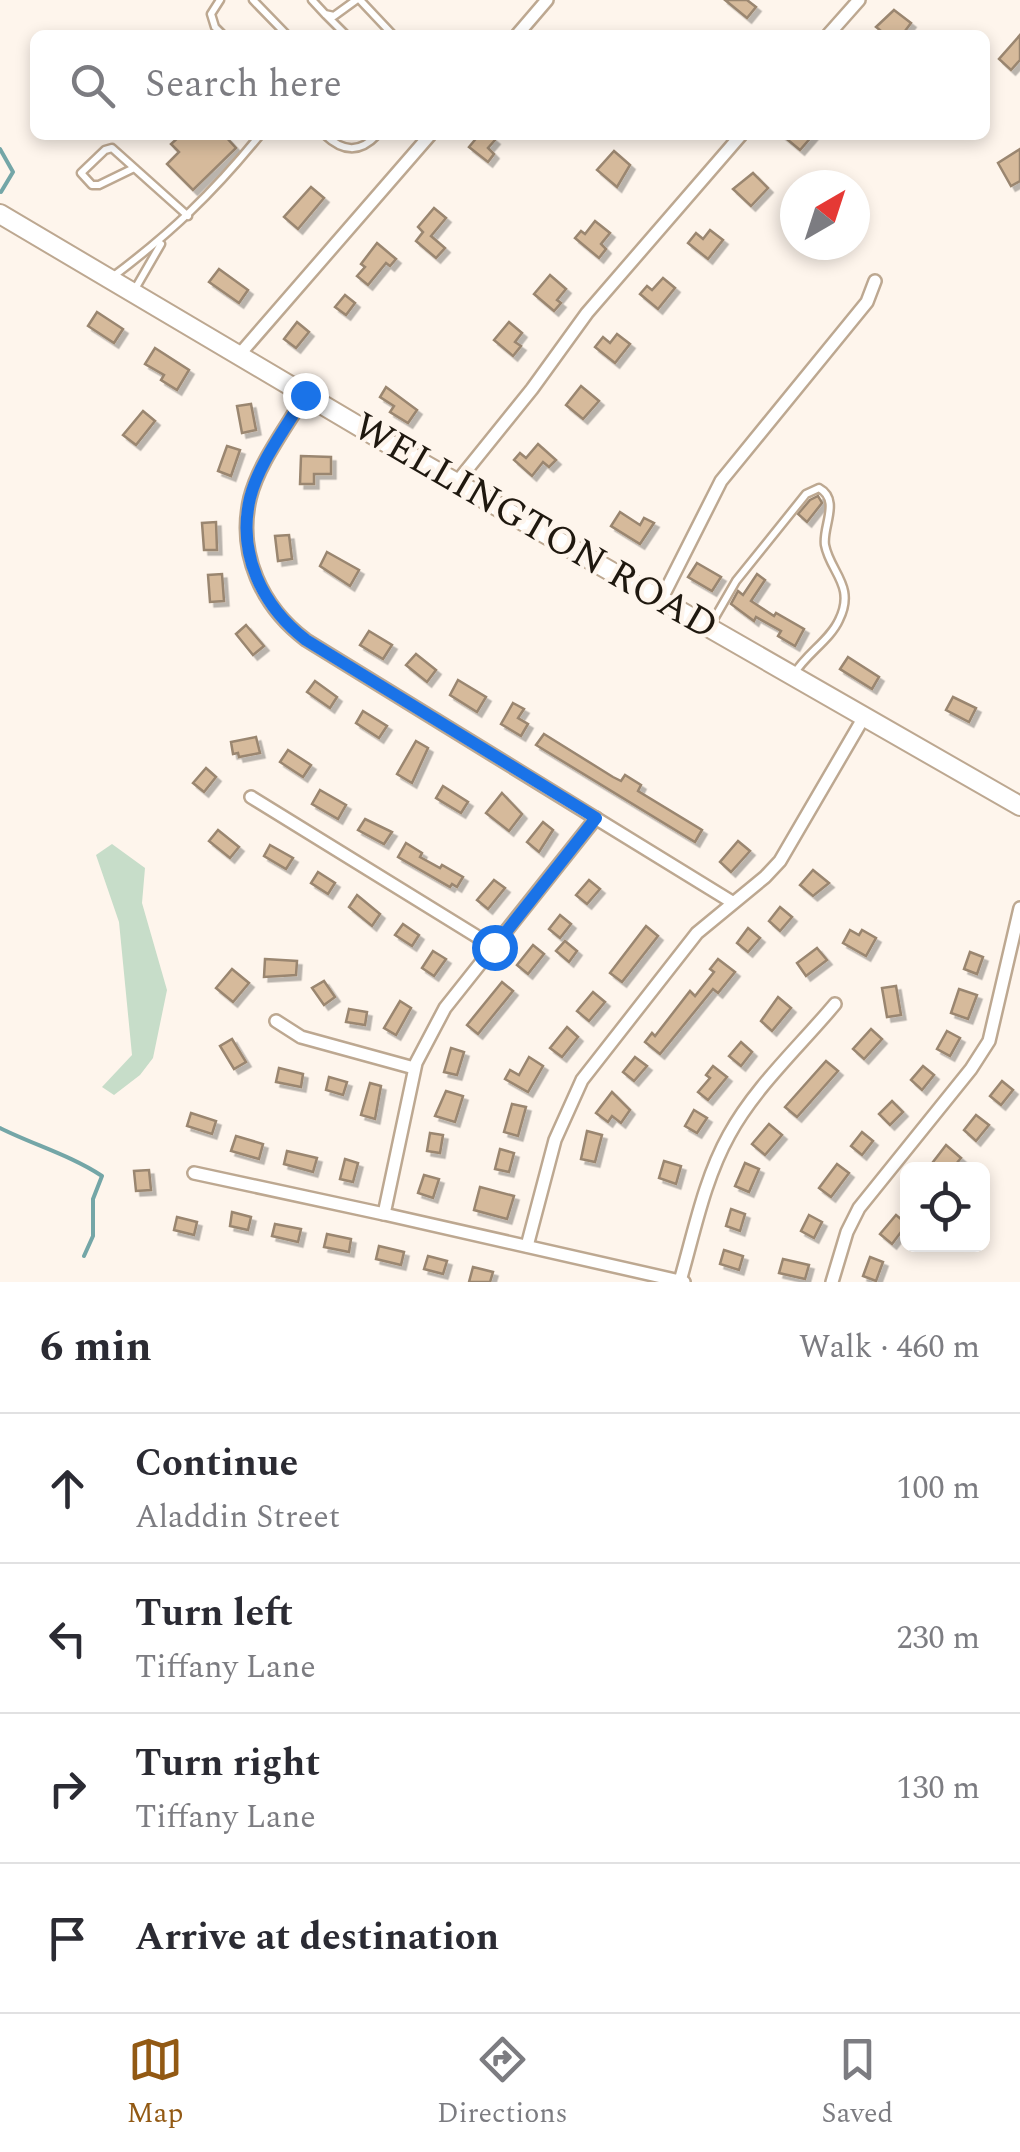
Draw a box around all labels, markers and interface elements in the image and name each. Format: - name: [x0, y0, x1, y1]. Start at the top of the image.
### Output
- search box: [30, 30, 990, 140]
- text: Search here: [145, 56, 342, 114]
- icon: search: [65, 58, 120, 113]
- north arrow: [780, 170, 870, 260]
- route end: [283, 373, 329, 419]
- street label: WELLINGTON ROAD: [341, 397, 729, 657]
- route start: [472, 925, 518, 971]
- map controls: [900, 1162, 990, 1252]
- button: locate: [900, 1162, 990, 1252]
- text: 6 min: [40, 1316, 152, 1379]
- text: Walk · 460 m: [799, 1323, 980, 1372]
- text: Continue: [135, 1435, 298, 1493]
- icon: ahead: [40, 1461, 95, 1516]
- text: 100 m: [896, 1464, 980, 1513]
- text: Aladdin Street: [135, 1493, 340, 1542]
- text: Turn left: [135, 1585, 293, 1643]
- icon: left: [40, 1611, 95, 1666]
- text: 230 m: [896, 1614, 980, 1663]
- text: Tiffany Lane: [135, 1643, 316, 1692]
- text: Turn right: [135, 1735, 320, 1793]
- icon: right: [40, 1761, 95, 1816]
- text: 130 m: [896, 1764, 980, 1813]
- text: Tiffany Lane: [135, 1793, 316, 1842]
- text: Arrive at destination: [135, 1909, 499, 1967]
- icon: arrive: [40, 1911, 95, 1966]
- tab: Map: [127, 2032, 183, 2135]
- tab: Directions: [437, 2032, 568, 2135]
- tab: Saved: [821, 2032, 893, 2135]

